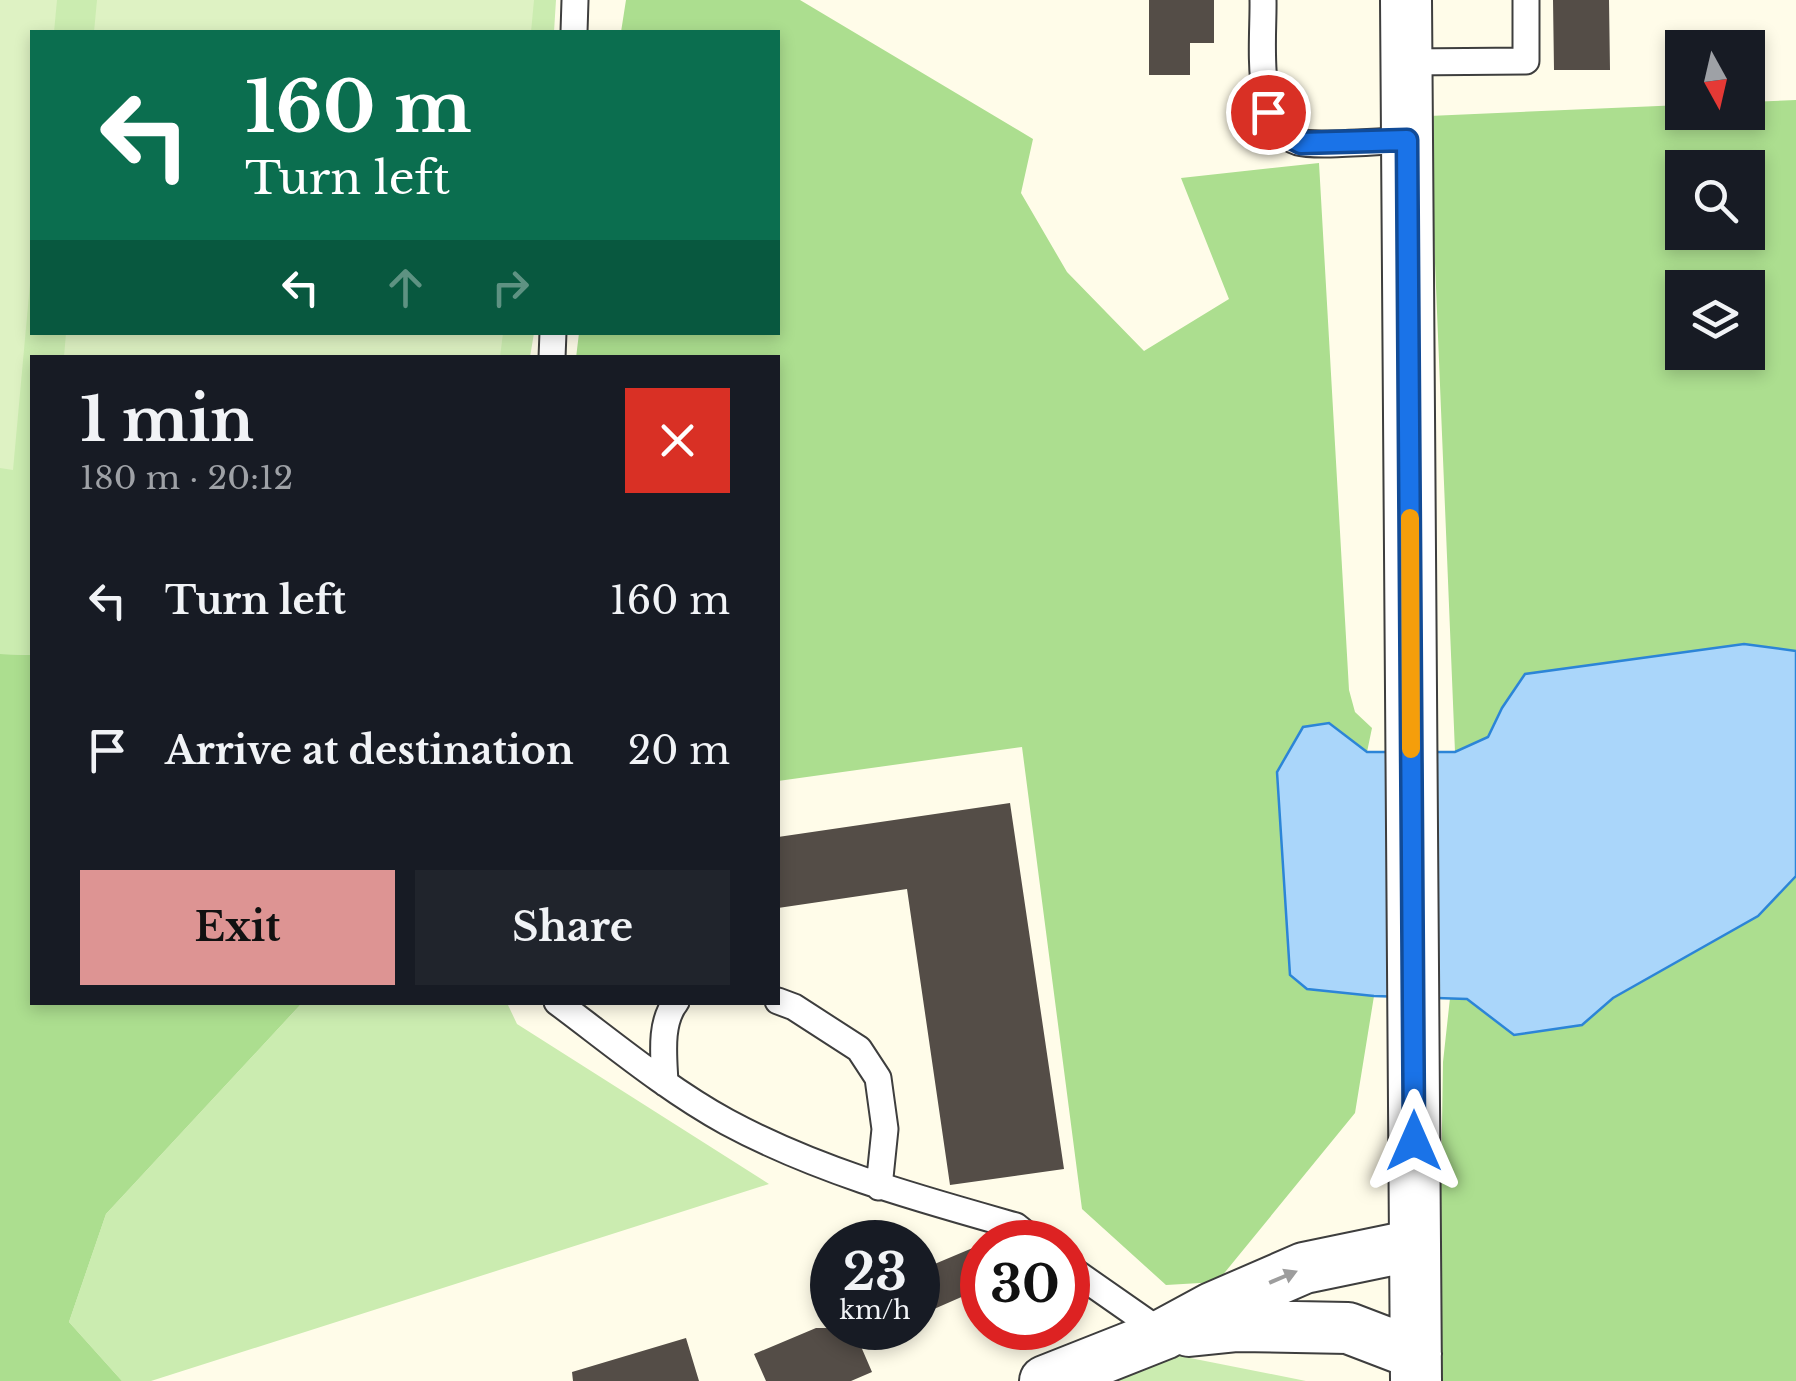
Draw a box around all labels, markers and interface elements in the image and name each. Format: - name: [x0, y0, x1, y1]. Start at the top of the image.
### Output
- north arrow: [1665, 30, 1765, 130]
- map controls: [1665, 30, 1765, 370]
- text: 160 m: [245, 64, 472, 151]
- icon: left: [80, 70, 210, 200]
- pin: [1226, 70, 1311, 155]
- icon: arrive: [1241, 85, 1296, 140]
- text: Turn left: [245, 150, 450, 206]
- button: search: [1665, 150, 1765, 250]
- icon: left: [273, 260, 328, 315]
- icon: ahead: [378, 260, 433, 315]
- icon: right: [483, 260, 538, 315]
- button: layers: [1665, 270, 1765, 370]
- text: 1 min: [80, 383, 254, 457]
- button: close: [625, 388, 730, 493]
- text: 180 m · 20:12: [80, 458, 293, 498]
- icon: left: [80, 573, 135, 628]
- text: Turn left: [165, 577, 346, 624]
- text: 160 m: [610, 577, 730, 624]
- icon: arrive: [80, 723, 135, 778]
- text: Arrive at destination: [165, 727, 574, 774]
- text: 20 m: [628, 727, 730, 774]
- button: Exit: [80, 870, 395, 985]
- button: Share: [415, 870, 730, 985]
- position arrow: [1362, 1089, 1466, 1193]
- speed limit sign: 30: [960, 1220, 1090, 1350]
- text: 23: [843, 1241, 907, 1304]
- one-way arrow: [1268, 1269, 1298, 1285]
- text: km/h: [840, 1295, 910, 1326]

